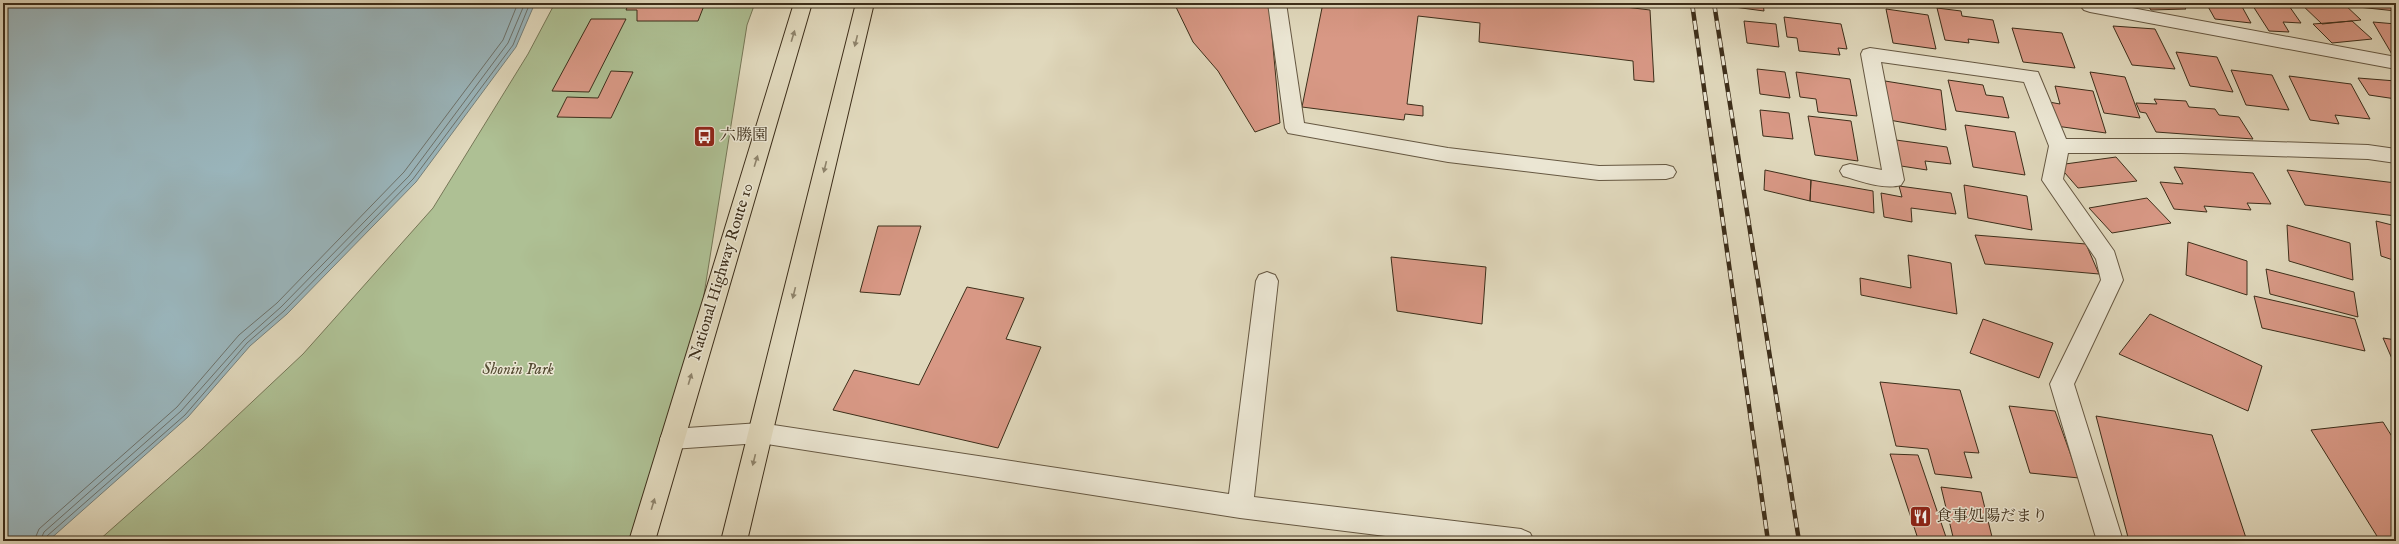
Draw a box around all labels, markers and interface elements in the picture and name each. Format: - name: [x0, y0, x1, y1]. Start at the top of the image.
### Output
- one-way arrow: [790, 30, 796, 42]
- one-way arrow: [853, 35, 859, 47]
- bus stop icon: 六勝園: [692, 123, 718, 149]
- place label: 六勝園: [720, 126, 768, 146]
- one-way arrow: [753, 154, 759, 166]
- one-way arrow: [822, 161, 828, 173]
- street label: National Highway Route 10: [685, 181, 759, 363]
- one-way arrow: [791, 287, 797, 300]
- park label: Shonin Park: [482, 360, 554, 380]
- one-way arrow: [687, 373, 693, 385]
- one-way arrow: [750, 454, 756, 467]
- one-way arrow: [650, 497, 656, 509]
- restaurant icon: 食事処陽だまり: [1908, 504, 1934, 530]
- place label: 食事処陽だまり: [1936, 507, 2048, 527]

